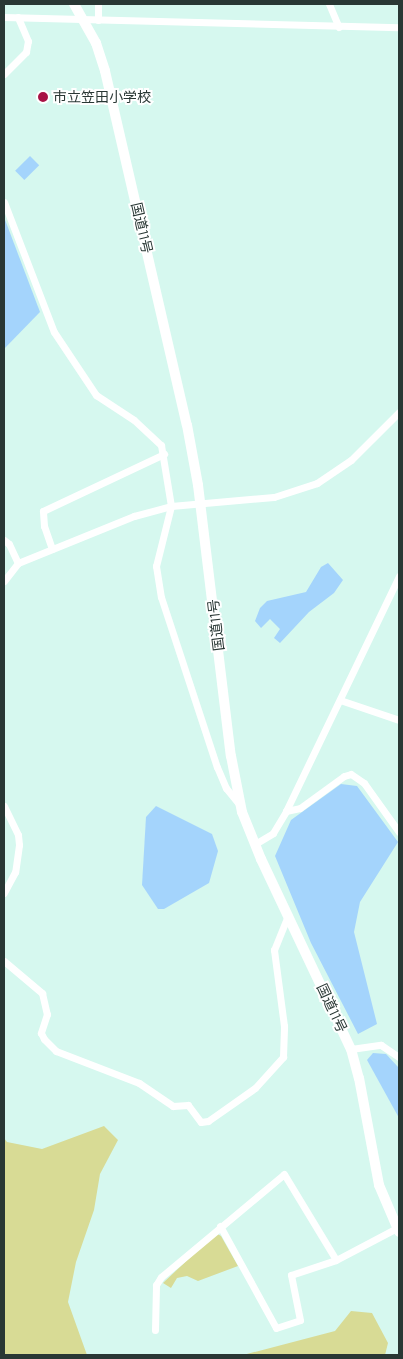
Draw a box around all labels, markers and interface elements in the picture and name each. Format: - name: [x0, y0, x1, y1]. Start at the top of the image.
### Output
- place label: 市立笠田小学校: [53, 89, 151, 105]
- marker: 市立笠田小学校: [37, 91, 49, 103]
- street label: 国道11号: [128, 201, 156, 255]
- street label: 国道11号: [205, 598, 227, 652]
- street label: 国道11号: [313, 981, 351, 1035]

